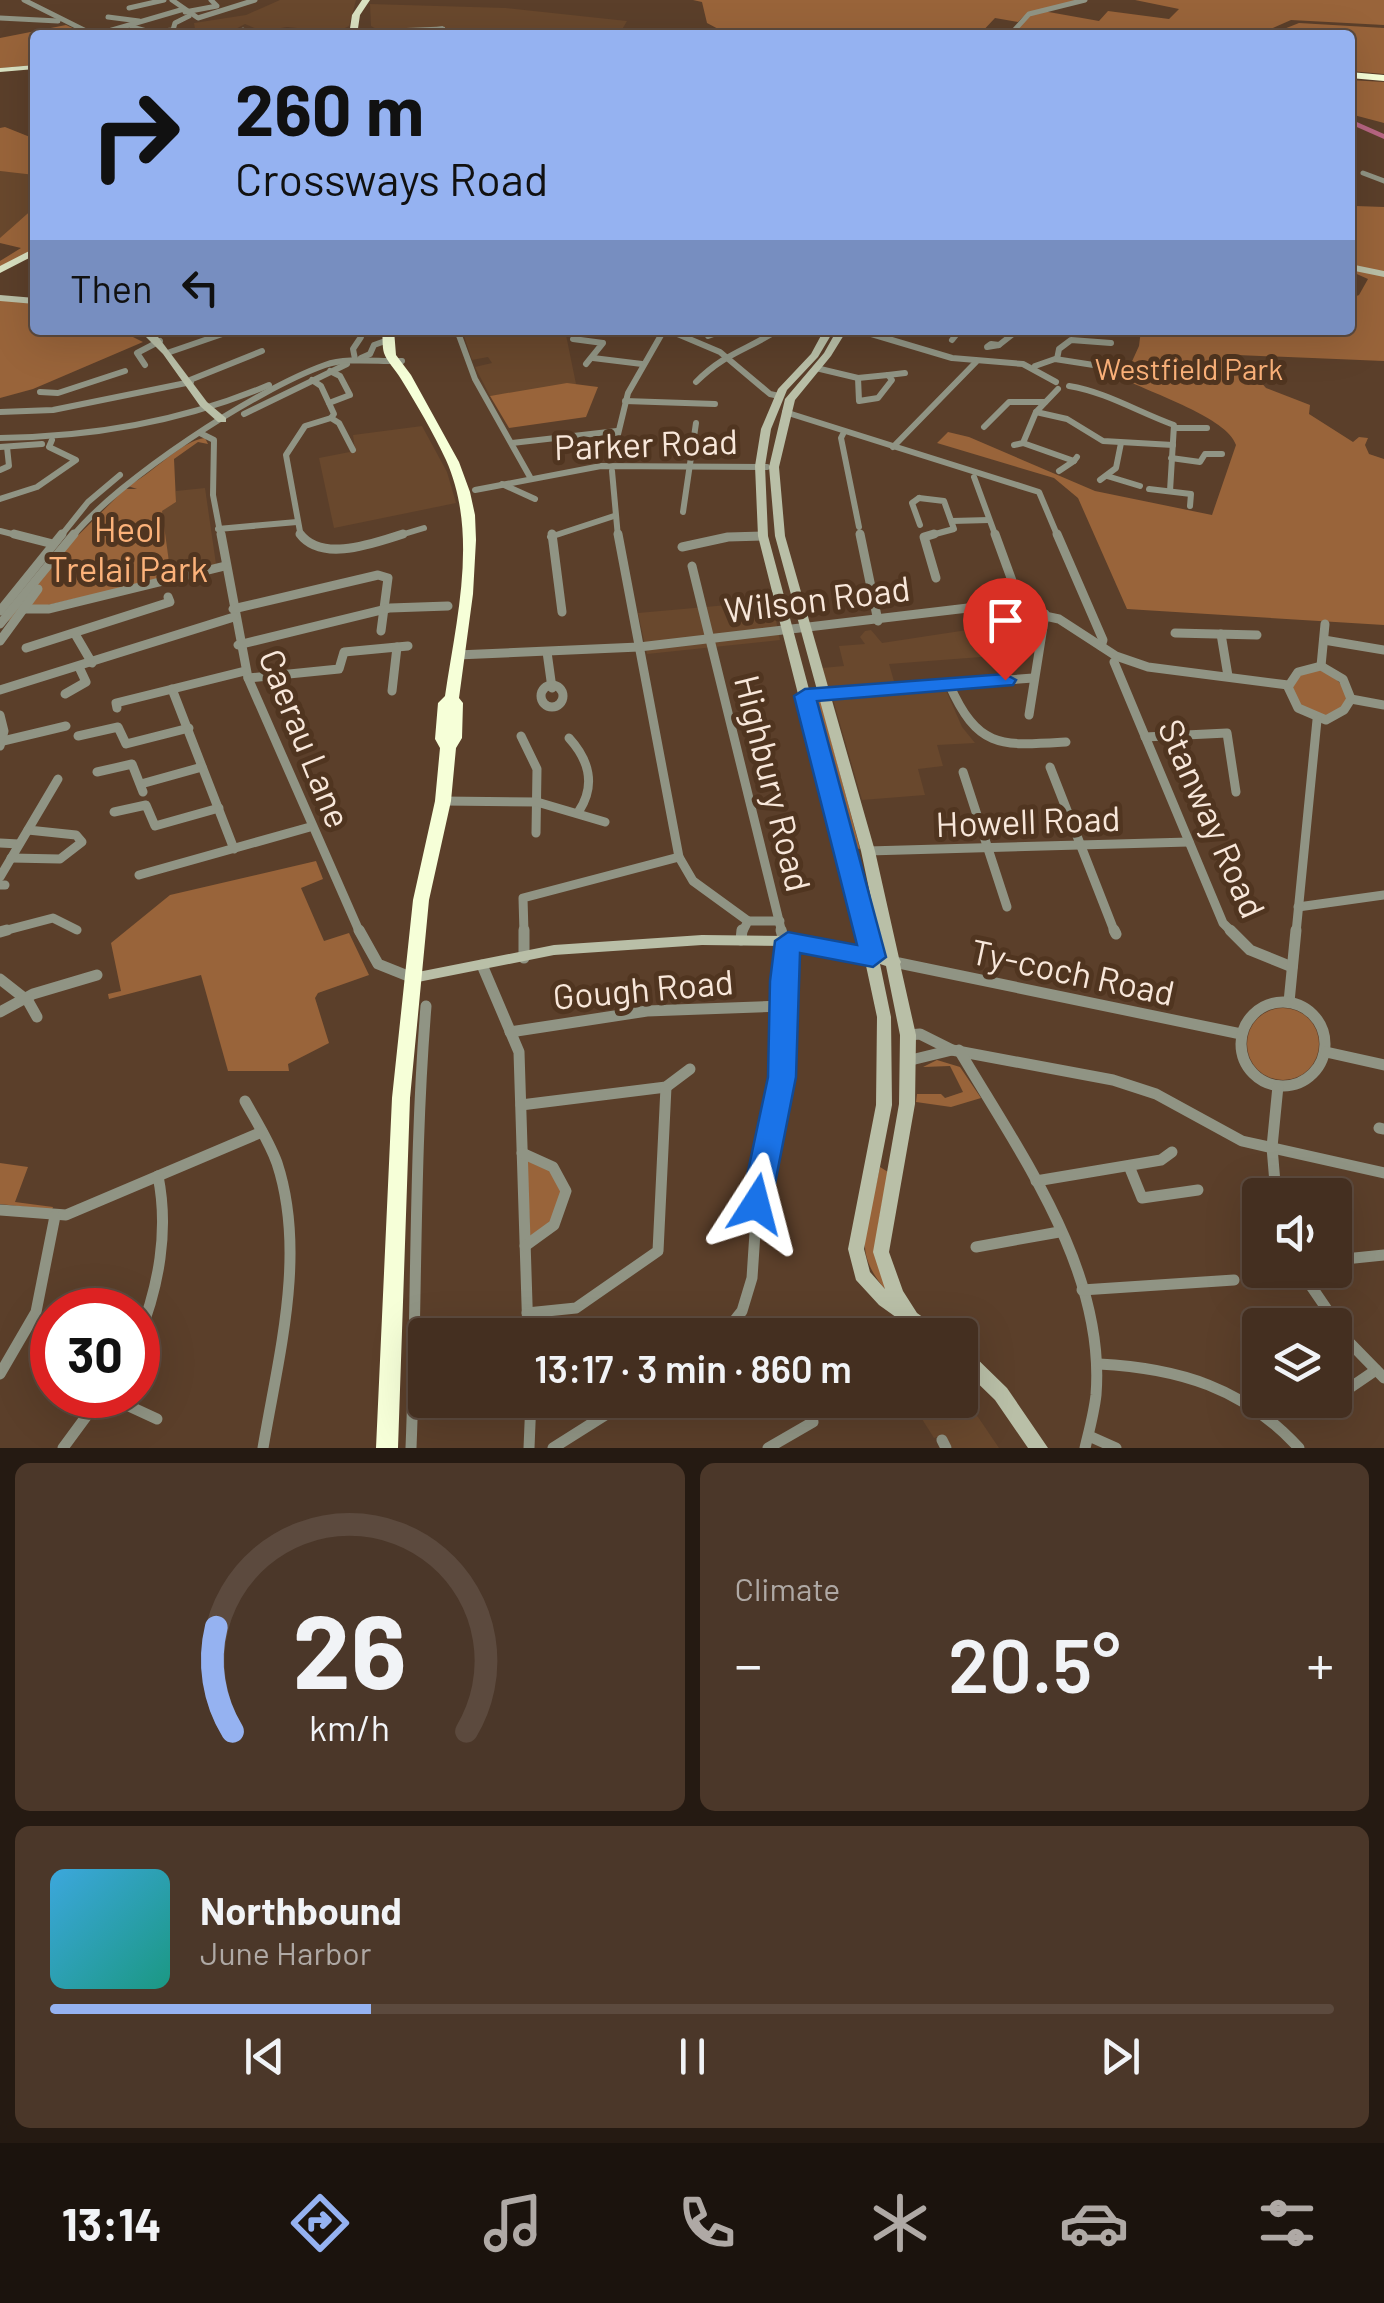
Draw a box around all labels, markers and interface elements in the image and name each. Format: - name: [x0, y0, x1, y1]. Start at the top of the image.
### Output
- text: 260 m: [235, 66, 424, 150]
- icon: right: [70, 70, 200, 200]
- text: Crossways Road: [235, 151, 548, 205]
- icon: left: [173, 260, 228, 315]
- text: Then: [70, 265, 153, 311]
- park label: Westfield Park: [1095, 350, 1283, 386]
- street label: Parker Road: [553, 419, 739, 467]
- park label: Heol Trelai Park: [48, 507, 208, 589]
- street label: Wilson Road: [722, 566, 912, 630]
- pin: [963, 578, 1048, 681]
- icon: arrive: [978, 593, 1033, 648]
- street label: Caerau Lane: [251, 643, 361, 833]
- street label: Highbury Road: [727, 670, 821, 896]
- street label: Stanway Road: [1151, 712, 1275, 924]
- street label: Howell Road: [935, 796, 1121, 844]
- street label: Ty-coch Road: [968, 929, 1178, 1013]
- street label: Gough Road: [551, 959, 735, 1017]
- position arrow: [704, 1152, 808, 1256]
- map controls: [1242, 1178, 1352, 1418]
- button: sound: [1242, 1178, 1352, 1288]
- speed limit sign: 30: [30, 1288, 160, 1418]
- button: layers: [1242, 1308, 1352, 1418]
- text: 13:17 · 3 min · 860 m: [534, 1345, 852, 1391]
- text: Climate: [735, 1569, 840, 1607]
- text: 26: [293, 1585, 407, 1710]
- text: 20.5°: [948, 1618, 1121, 1708]
- text: −: [735, 1630, 762, 1696]
- text: +: [1306, 1630, 1334, 1696]
- text: km/h: [309, 1705, 390, 1748]
- text: Northbound: [200, 1887, 402, 1933]
- text: June Harbor: [200, 1933, 371, 1971]
- icon: previous: [237, 2029, 292, 2084]
- icon: pause: [665, 2029, 720, 2084]
- icon: next: [1093, 2029, 1148, 2084]
- icon: directions: [285, 2188, 355, 2258]
- icon: music: [478, 2188, 548, 2258]
- icon: phone: [672, 2188, 742, 2258]
- icon: climate: [865, 2188, 935, 2258]
- icon: car: [1059, 2188, 1129, 2258]
- icon: filters: [1252, 2188, 1322, 2258]
- text: 13:14: [62, 2196, 161, 2250]

